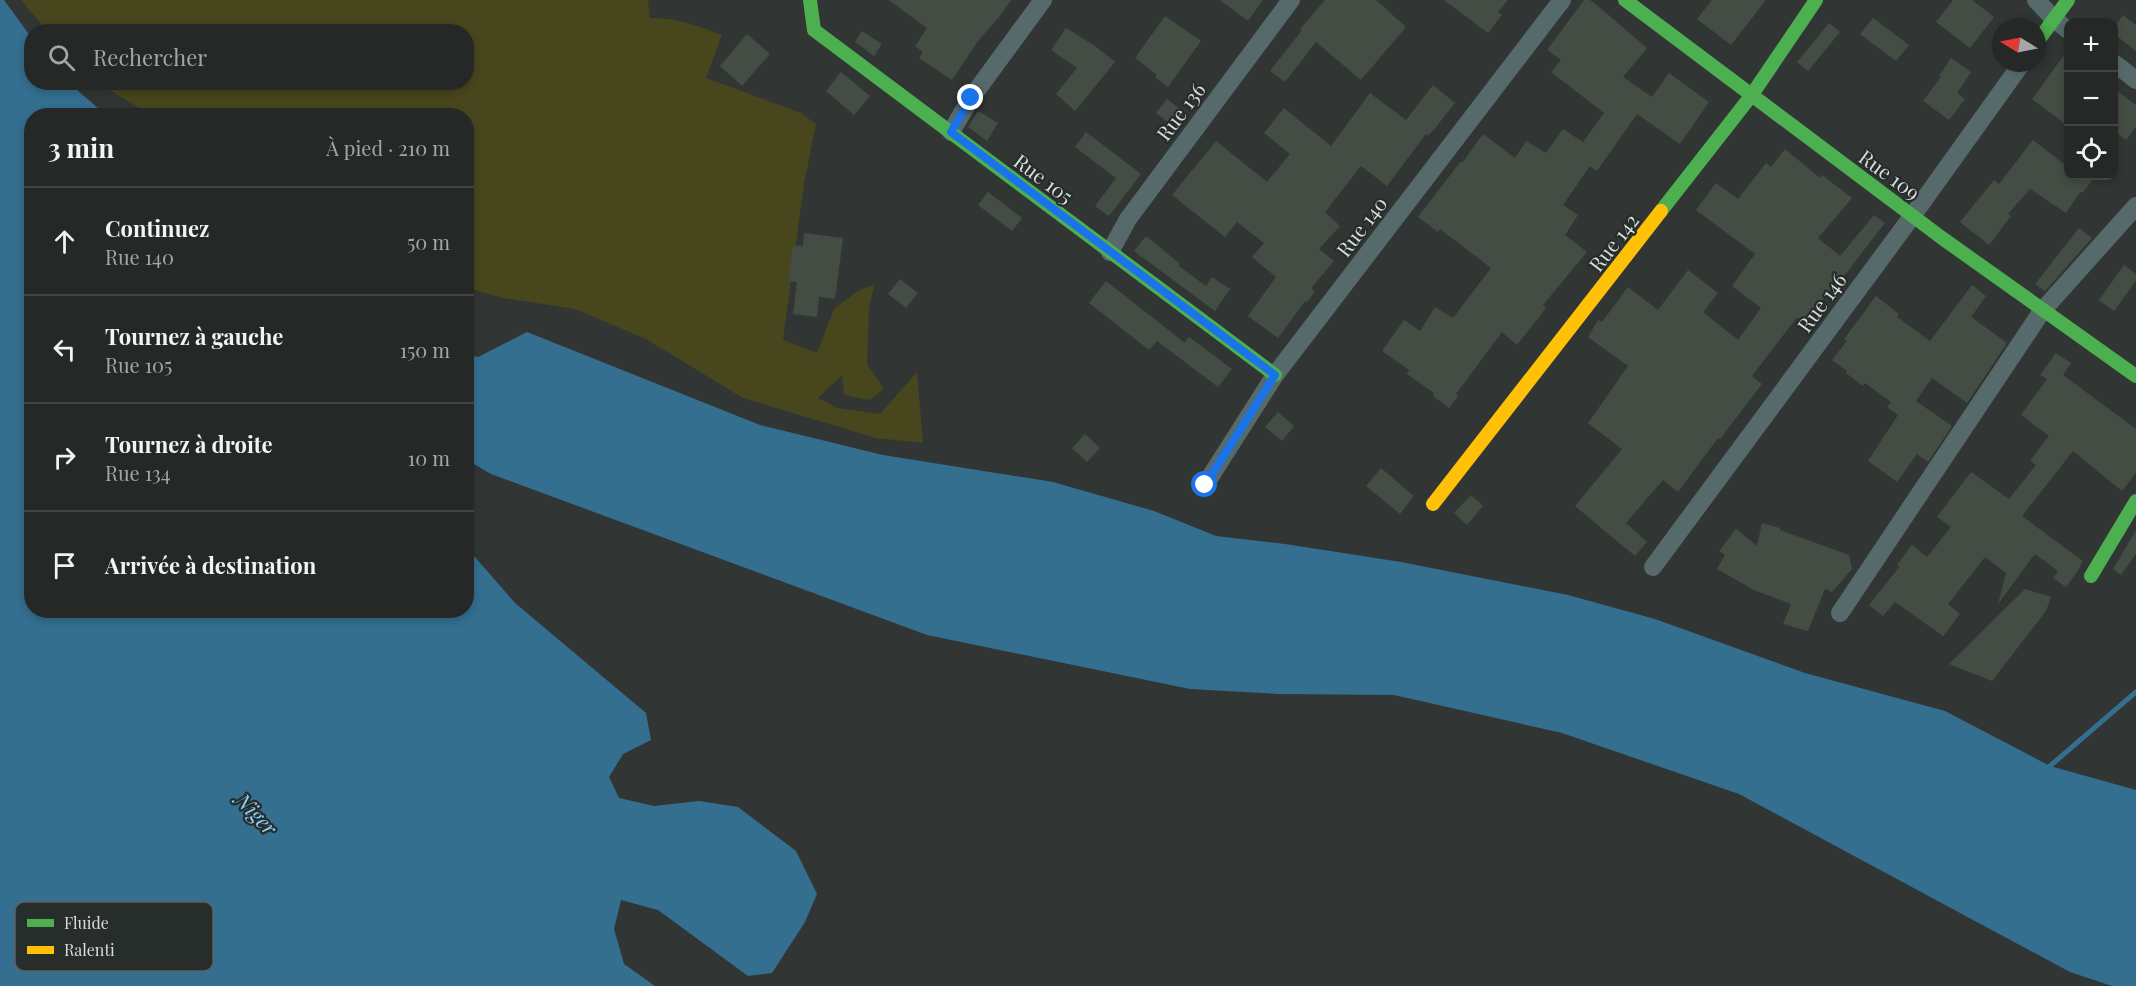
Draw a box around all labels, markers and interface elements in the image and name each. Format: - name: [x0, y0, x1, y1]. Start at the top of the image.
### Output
- north arrow: [1992, 18, 2046, 72]
- map controls: [2064, 18, 2118, 180]
- button: +: [2064, 18, 2118, 72]
- search box: [24, 24, 474, 90]
- icon: search: [45, 41, 78, 74]
- text: Rechercher: [93, 42, 207, 72]
- button: −: [2064, 72, 2118, 126]
- street label: Rue 136: [1149, 76, 1211, 146]
- route end: [957, 84, 983, 110]
- button: locate: [2064, 126, 2118, 180]
- text: 3 min: [48, 130, 114, 165]
- text: À pied · 210 m: [326, 134, 450, 161]
- street label: Rue 109: [1854, 143, 1926, 205]
- street label: Rue 105: [1009, 147, 1079, 209]
- street label: Rue 140: [1329, 190, 1393, 262]
- street label: Rue 142: [1582, 207, 1644, 277]
- text: Continuez: [105, 213, 209, 243]
- icon: ahead: [48, 225, 81, 258]
- text: 50 m: [407, 228, 450, 255]
- text: Rue 140: [105, 243, 174, 270]
- street label: Rue 146: [1790, 267, 1852, 337]
- text: Tournez à gauche: [105, 321, 283, 351]
- icon: left: [48, 333, 81, 366]
- text: 150 m: [400, 336, 450, 363]
- text: Rue 105: [105, 351, 172, 378]
- text: Tournez à droite: [105, 429, 273, 459]
- icon: right: [48, 441, 81, 474]
- text: 10 m: [408, 444, 450, 471]
- text: Rue 134: [105, 459, 171, 486]
- route start: [1191, 471, 1217, 497]
- icon: arrive: [48, 549, 81, 582]
- text: Arrivée à destination: [105, 550, 316, 580]
- water label: Niger: [228, 784, 285, 841]
- legend: [15, 902, 213, 971]
- text: Fluide: [64, 912, 109, 933]
- text: Ralenti: [64, 939, 115, 960]

